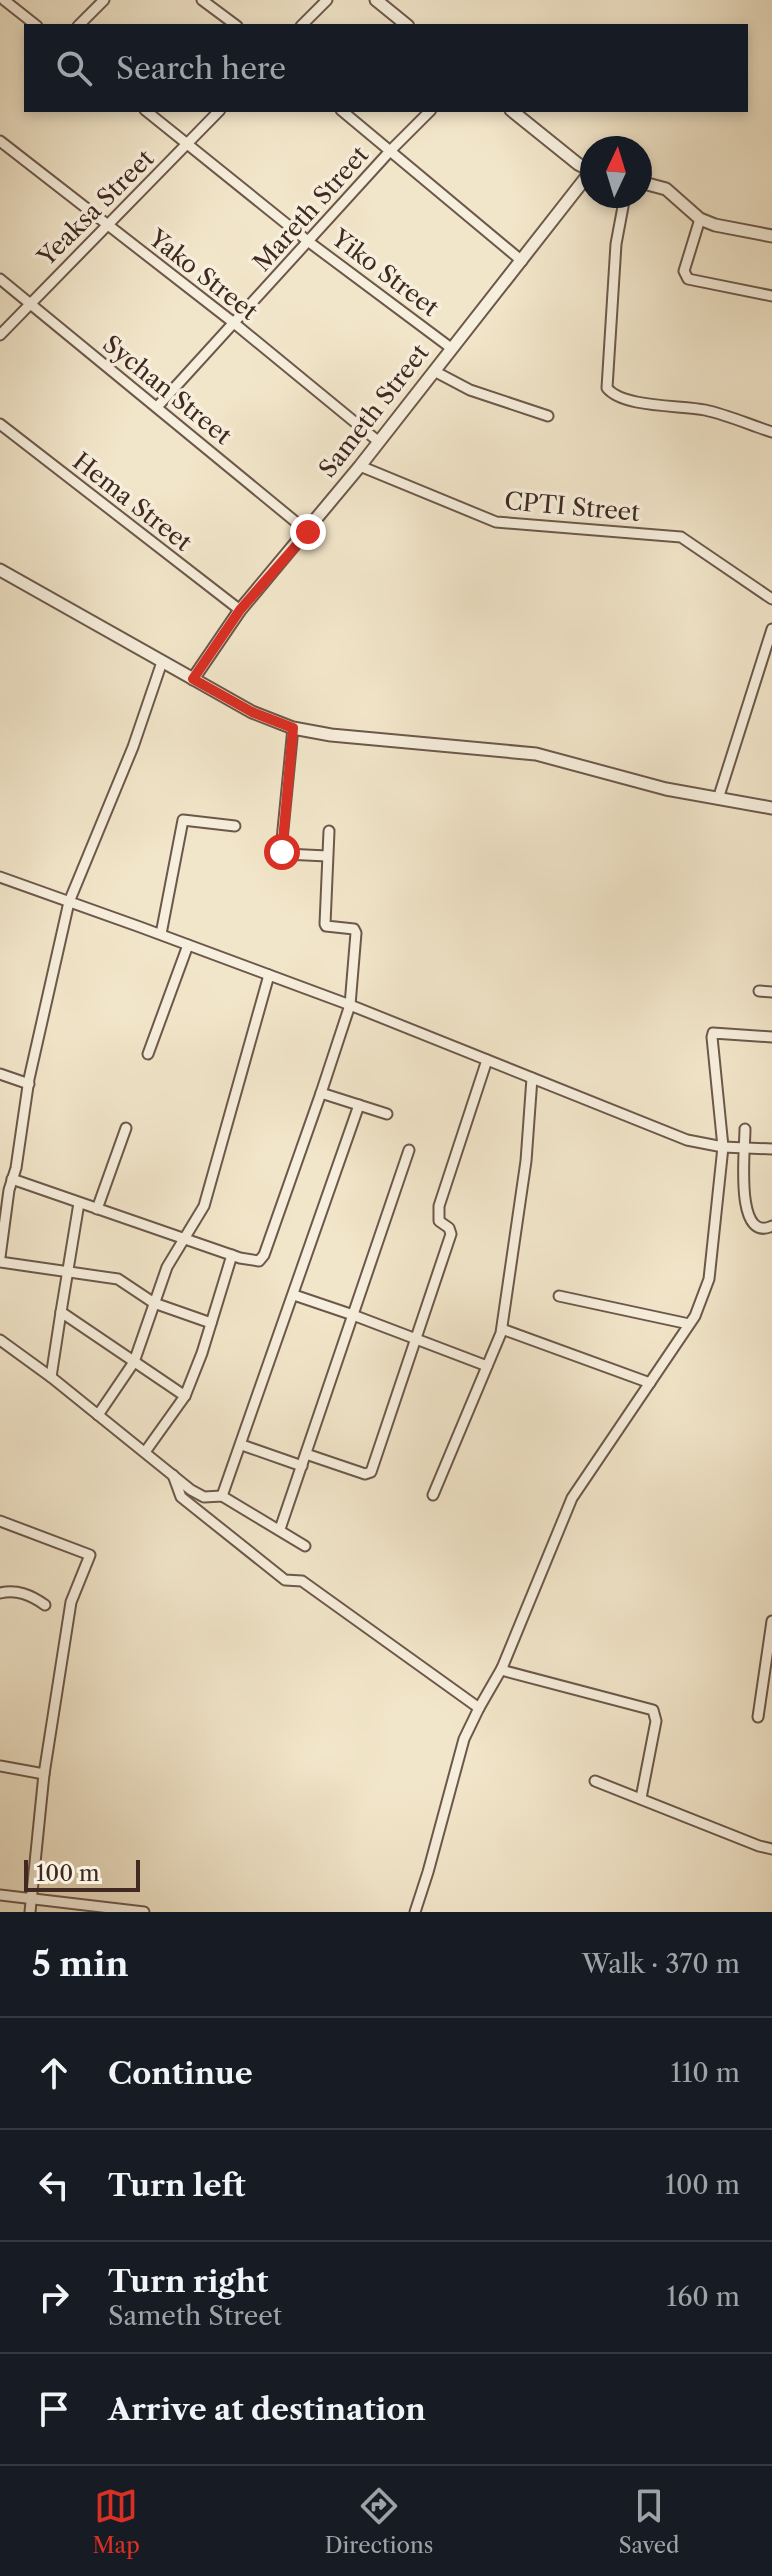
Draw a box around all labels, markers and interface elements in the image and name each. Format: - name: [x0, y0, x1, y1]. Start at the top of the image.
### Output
- search box: [24, 24, 748, 112]
- icon: search: [52, 46, 96, 90]
- text: Search here: [116, 50, 286, 87]
- north arrow: [580, 136, 652, 208]
- street label: Mareth Street: [247, 140, 375, 277]
- street label: Yeaksa Street: [31, 143, 160, 272]
- street label: Yiko Street: [325, 222, 445, 322]
- street label: Yako Street: [143, 223, 264, 326]
- street label: Sychan Street: [97, 329, 238, 450]
- street label: Sameth Street: [313, 338, 435, 483]
- street label: Hema Street: [67, 446, 198, 557]
- street label: CPTI Street: [503, 486, 641, 527]
- route end: [290, 514, 326, 550]
- route start: [264, 834, 300, 870]
- scale bar: [24, 1856, 140, 1892]
- text: 100 m: [36, 1860, 99, 1887]
- text: 5 min: [32, 1943, 129, 1985]
- text: Walk · 370 m: [582, 1948, 740, 1980]
- icon: ahead: [32, 2051, 76, 2095]
- text: Continue: [108, 2055, 253, 2092]
- text: 110 m: [671, 2057, 740, 2089]
- icon: left: [32, 2163, 76, 2207]
- text: Turn left: [108, 2167, 245, 2204]
- text: 100 m: [665, 2169, 740, 2201]
- text: Turn right: [108, 2263, 268, 2300]
- icon: right: [32, 2275, 76, 2319]
- text: 160 m: [666, 2281, 740, 2313]
- text: Sameth Street: [108, 2300, 282, 2332]
- icon: arrive: [32, 2387, 76, 2431]
- text: Arrive at destination: [108, 2391, 426, 2428]
- tab: Map: [92, 2484, 140, 2559]
- tab: Directions: [325, 2484, 433, 2559]
- tab: Saved: [618, 2484, 679, 2559]

